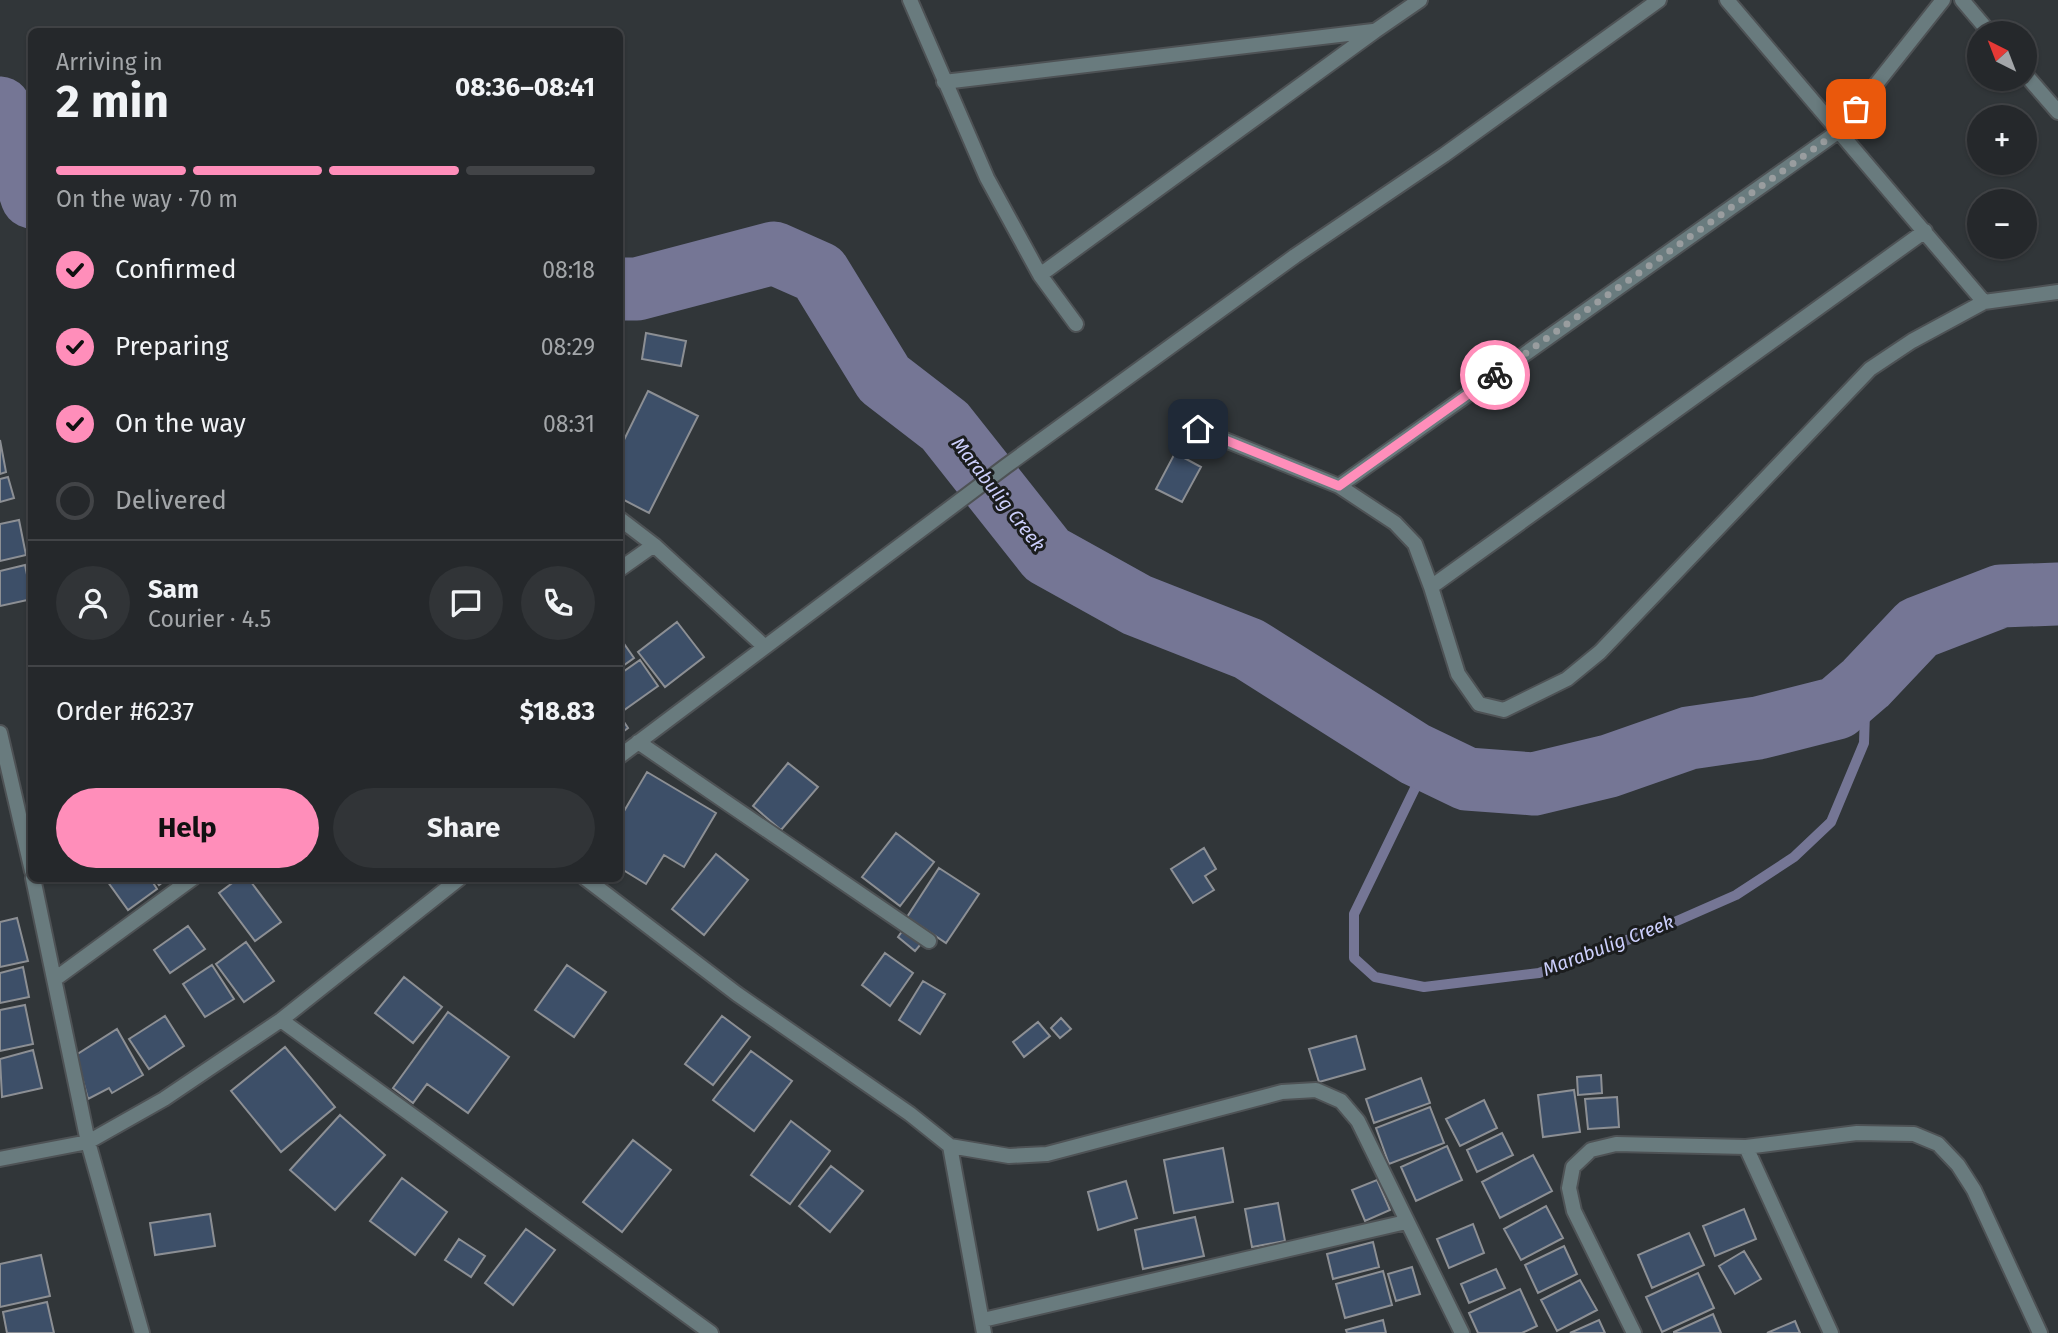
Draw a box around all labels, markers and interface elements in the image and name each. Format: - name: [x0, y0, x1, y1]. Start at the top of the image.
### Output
- north arrow: [1967, 21, 2037, 91]
- map controls: [1967, 21, 2037, 259]
- text: Arriving in: [56, 48, 163, 76]
- text: 08:36–08:41: [455, 72, 595, 103]
- text: 2 min: [56, 74, 169, 129]
- pin: [1826, 79, 1886, 139]
- icon: bag: [1837, 90, 1875, 128]
- button: +: [1967, 105, 2037, 175]
- text: On the way · 70 m: [56, 185, 238, 213]
- button: −: [1967, 189, 2037, 259]
- icon: check: [56, 251, 94, 289]
- text: Confirmed: [115, 254, 236, 285]
- text: 08:18: [542, 256, 595, 284]
- icon: check: [56, 328, 94, 366]
- text: Preparing: [115, 331, 228, 362]
- text: 08:29: [541, 333, 595, 361]
- courier: [1460, 340, 1530, 410]
- icon: bike: [1476, 356, 1514, 394]
- pin: [1168, 399, 1228, 459]
- icon: check: [56, 405, 94, 443]
- text: On the way: [115, 408, 246, 439]
- text: 08:31: [543, 410, 595, 438]
- icon: home: [1179, 410, 1217, 448]
- water label: Marabulig Creek: [947, 433, 1050, 556]
- text: Delivered: [115, 485, 227, 516]
- button: person: [56, 566, 130, 640]
- button: chat: [429, 566, 503, 640]
- button: phone: [521, 566, 595, 640]
- text: Sam: [148, 574, 199, 605]
- text: Courier · 4.5: [148, 605, 271, 633]
- text: Order #6237: [56, 696, 194, 727]
- text: $18.83: [520, 696, 595, 727]
- button: Help: [56, 788, 319, 868]
- button: Share: [333, 788, 595, 868]
- water label: Marabulig Creek: [1539, 910, 1677, 981]

